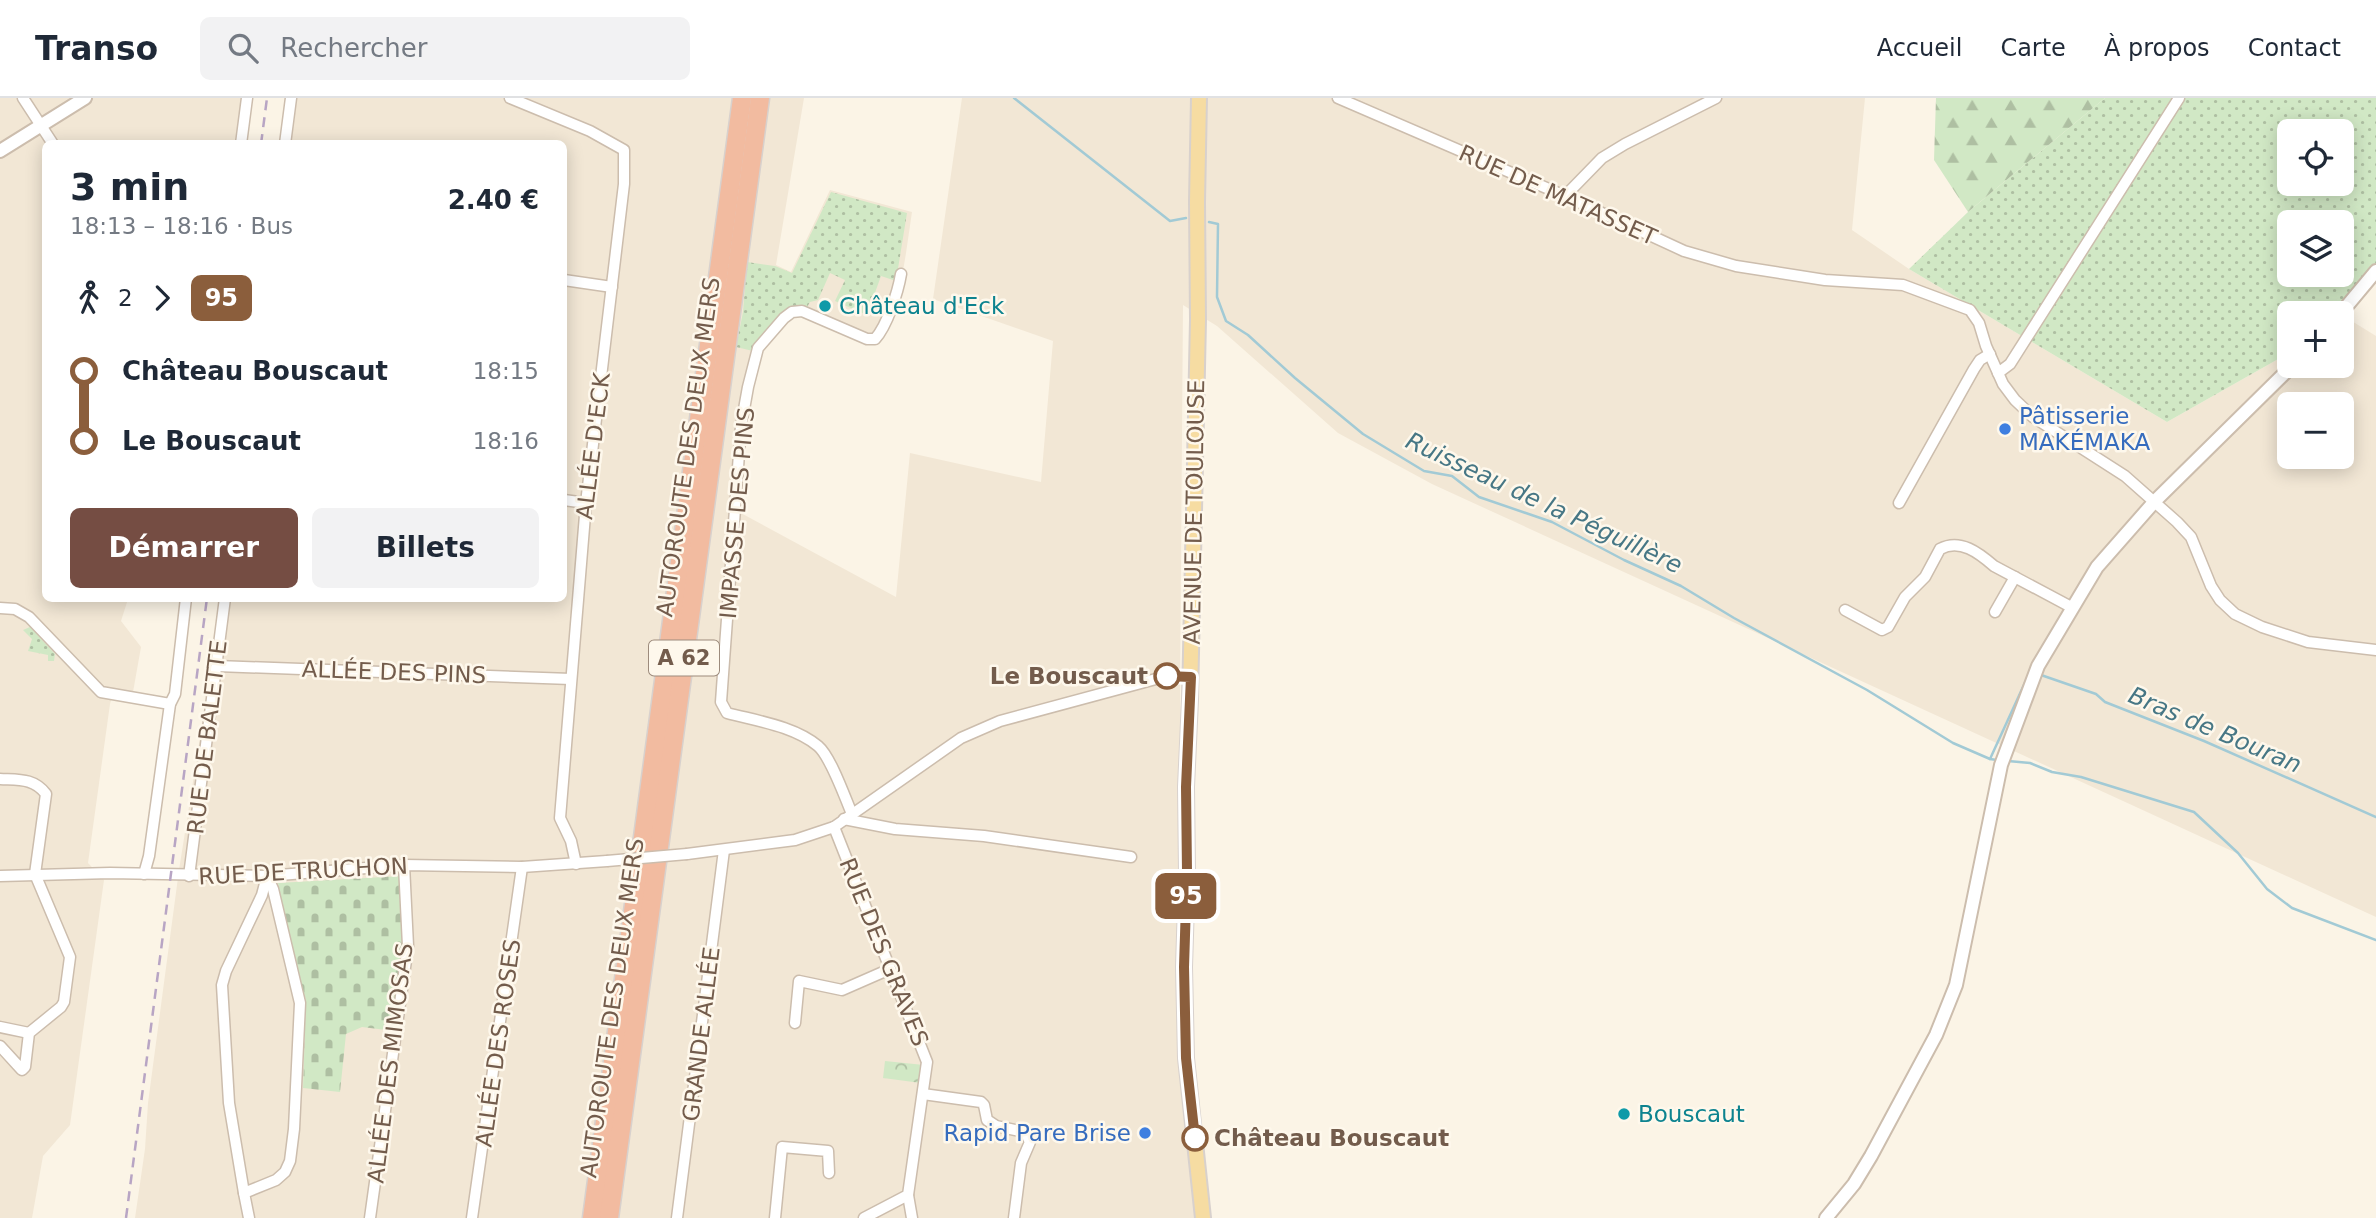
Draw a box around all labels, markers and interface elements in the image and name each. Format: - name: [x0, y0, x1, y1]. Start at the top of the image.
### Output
- search box: [200, 17, 690, 80]
- text: Transo: [35, 29, 158, 68]
- icon: search: [224, 29, 262, 67]
- text: Rechercher: [280, 33, 427, 63]
- text: Accueil: [1877, 34, 1962, 62]
- text: Carte: [2000, 34, 2066, 62]
- text: À propos: [2104, 34, 2210, 62]
- text: Contact: [2248, 34, 2341, 62]
- map controls: [2277, 119, 2354, 469]
- button: locate: [2277, 119, 2354, 196]
- street label: RUE DE MATASSET: [1455, 140, 1662, 251]
- text: 3 min: [70, 165, 189, 209]
- text: 2.40 €: [448, 185, 539, 215]
- button: layers: [2277, 210, 2354, 287]
- text: 18:13 – 18:16 · Bus: [70, 213, 293, 239]
- street label: AUTOROUTE DES DEUX MERS: [651, 275, 725, 619]
- icon: walk: [70, 279, 108, 317]
- icon: forward: [143, 279, 181, 317]
- text: 95: [205, 284, 238, 312]
- text: 2: [118, 285, 133, 311]
- place label: Château d'Eck: [839, 293, 1005, 319]
- marker: Château d'Eck: [817, 298, 833, 314]
- button: +: [2277, 301, 2354, 378]
- text: Château Bouscaut: [122, 356, 388, 386]
- text: 18:15: [473, 358, 539, 384]
- street label: ALLÉE D'ECK: [570, 370, 615, 521]
- street label: AVENUE DE TOULOUSE: [1179, 379, 1209, 645]
- button: −: [2277, 392, 2354, 469]
- place label: Pâtisserie MAKÉMAKA: [2019, 403, 2150, 455]
- street label: IMPASSE DES PINS: [715, 406, 759, 620]
- marker: Pâtisserie MAKÉMAKA: [1997, 421, 2013, 437]
- text: Le Bouscaut: [122, 426, 301, 456]
- water label: Ruisseau de la Péguillère: [1401, 427, 1687, 579]
- text: 18:16: [473, 428, 539, 454]
- button: Démarrer: [70, 508, 298, 588]
- button: Billets: [312, 508, 539, 588]
- street label: RUE DE BALETTE: [182, 638, 232, 836]
- road number: A 62: [649, 640, 719, 676]
- street label: ALLÉE DES PINS: [301, 655, 487, 688]
- place label: Le Bouscaut: [990, 663, 1148, 689]
- marker: Le Bouscaut: [1154, 663, 1180, 689]
- water label: Bras de Bouran: [2124, 681, 2306, 779]
- street label: AUTOROUTE DES DEUX MERS: [575, 836, 649, 1180]
- street label: RUE DE TRUCHON: [198, 853, 408, 889]
- street label: RUE DES GRAVES: [834, 854, 934, 1050]
- line badge: 95: [1154, 873, 1218, 919]
- text: 95: [1169, 882, 1203, 910]
- street label: ALLÉE DES ROSES: [470, 937, 525, 1149]
- street label: ALLÉE DES MIMOSAS: [361, 941, 418, 1185]
- street label: GRANDE ALLÉE: [676, 945, 725, 1123]
- place label: Bouscaut: [1638, 1101, 1745, 1127]
- marker: Bouscaut: [1616, 1106, 1632, 1122]
- place label: Rapid Pare Brise: [943, 1120, 1131, 1146]
- marker: Rapid Pare Brise: [1137, 1125, 1153, 1141]
- marker: Château Bouscaut: [1182, 1125, 1208, 1151]
- place label: Château Bouscaut: [1214, 1125, 1449, 1151]

